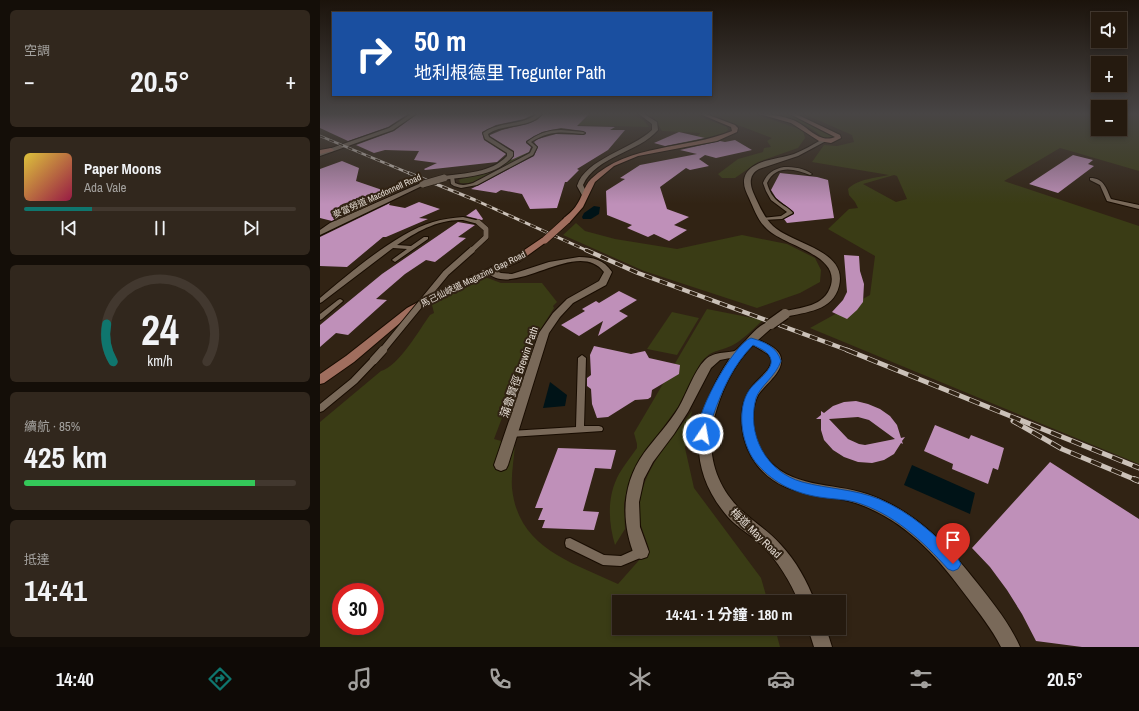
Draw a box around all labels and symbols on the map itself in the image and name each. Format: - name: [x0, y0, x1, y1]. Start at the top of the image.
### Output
- street label: 麥當勞道 Macdonnell Road: [331, 171, 423, 221]
- street label: 馬己仙峽道 Magazine Gap Road: [419, 248, 527, 310]
- street label: 蒲魯賢徑 Brewin Path: [497, 324, 541, 420]
- position arrow: [682, 413, 724, 455]
- street label: 梅道 May Road: [728, 505, 784, 561]
- pin: [936, 523, 970, 564]
- speed limit sign: 30: [332, 583, 384, 635]

